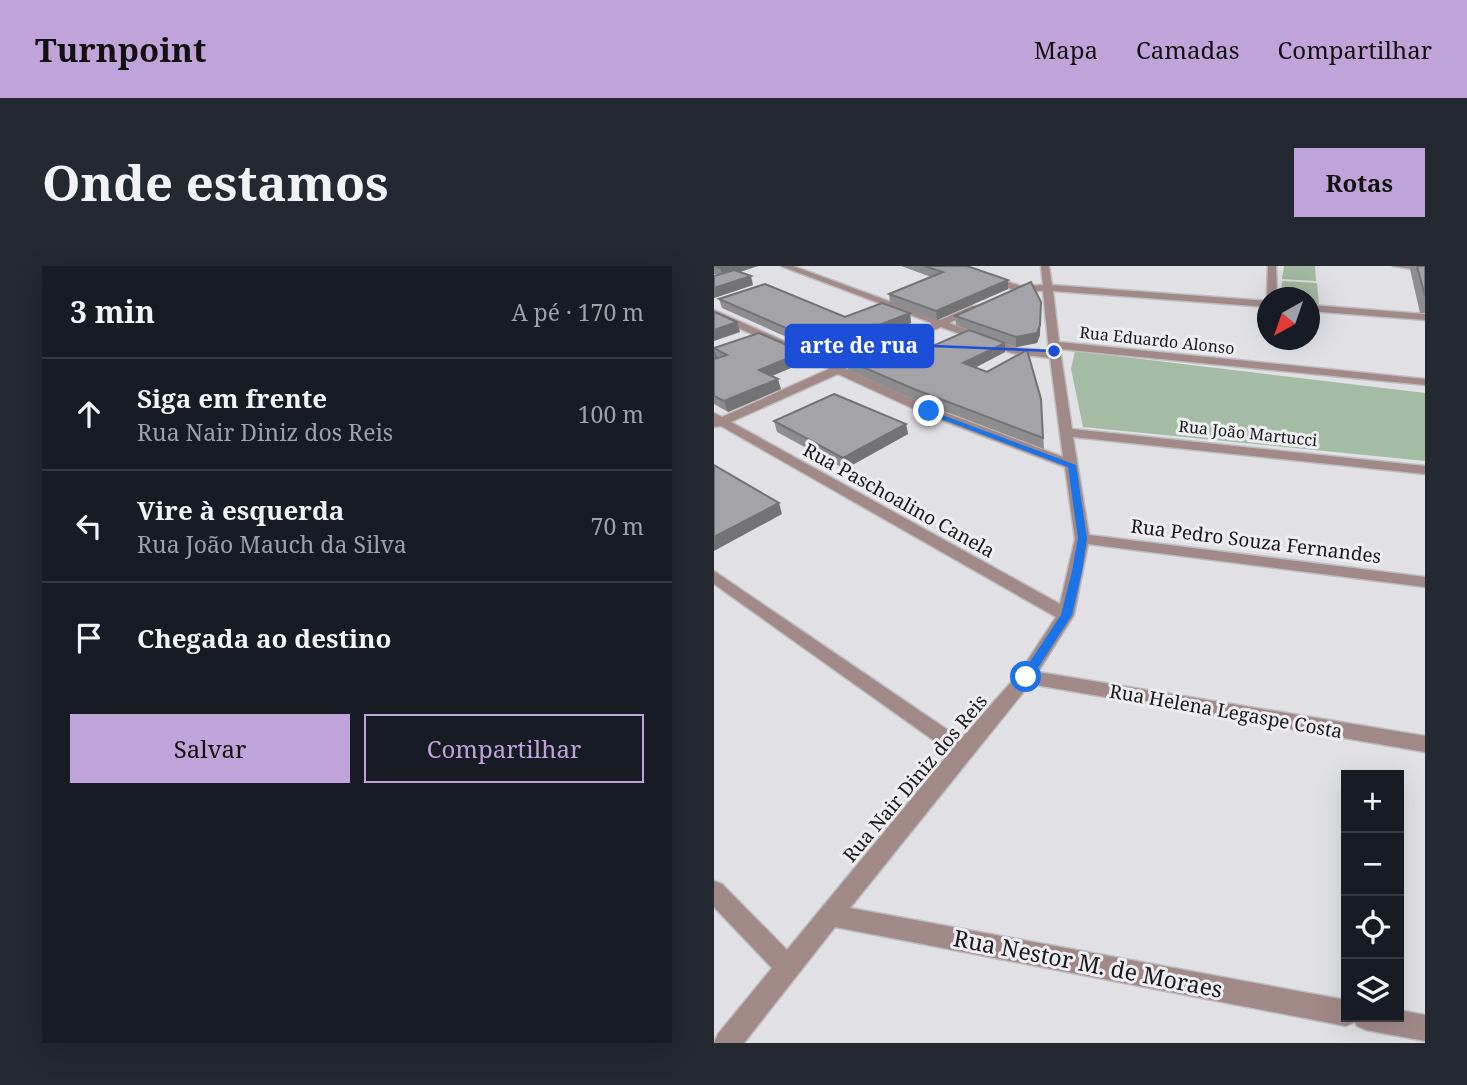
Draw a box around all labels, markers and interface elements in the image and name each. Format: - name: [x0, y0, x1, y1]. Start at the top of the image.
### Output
- text: Turnpoint: [35, 27, 206, 72]
- text: Mapa: [1034, 33, 1098, 66]
- text: Camadas: [1136, 33, 1240, 66]
- text: Compartilhar: [1278, 33, 1432, 66]
- button: Rotas: [1294, 148, 1425, 217]
- text: Onde estamos: [42, 149, 389, 215]
- north arrow: [1257, 287, 1320, 350]
- text: 3 min: [70, 291, 155, 332]
- text: A pé · 170 m: [511, 296, 644, 328]
- street label: Rua Eduardo Alonso: [1078, 321, 1236, 359]
- callout: arte de rua: [786, 325, 933, 367]
- text: arte de rua: [800, 331, 918, 359]
- text: Siga em frente: [137, 380, 327, 416]
- icon: ahead: [70, 395, 108, 433]
- route end: [913, 395, 944, 426]
- text: 100 m: [578, 398, 644, 430]
- street label: Rua João Martucci: [1178, 415, 1318, 451]
- text: Rua Nair Diniz dos Reis: [137, 416, 393, 448]
- street label: Rua Paschoalino Canela: [798, 436, 1000, 564]
- text: Vire à esquerda: [137, 492, 344, 528]
- icon: left: [70, 507, 108, 545]
- text: 70 m: [591, 510, 644, 542]
- street label: Rua Pedro Souza Fernandes: [1129, 513, 1383, 569]
- text: Rua João Mauch da Silva: [137, 528, 407, 560]
- icon: arrive: [70, 619, 108, 657]
- text: Chegada ao destino: [137, 620, 392, 656]
- route start: [1010, 661, 1041, 692]
- street label: Rua Helena Legaspe Costa: [1107, 678, 1345, 744]
- street label: Rua Nair Diniz dos Reis: [837, 689, 993, 867]
- button: Salvar: [70, 714, 350, 783]
- button: Compartilhar: [364, 714, 644, 783]
- map controls: [1341, 770, 1404, 1022]
- button: +: [1341, 770, 1404, 833]
- button: −: [1341, 833, 1404, 896]
- button: locate: [1341, 896, 1404, 959]
- street label: Rua Nestor M. de Moraes: [951, 921, 1226, 1005]
- button: layers: [1341, 959, 1404, 1022]

